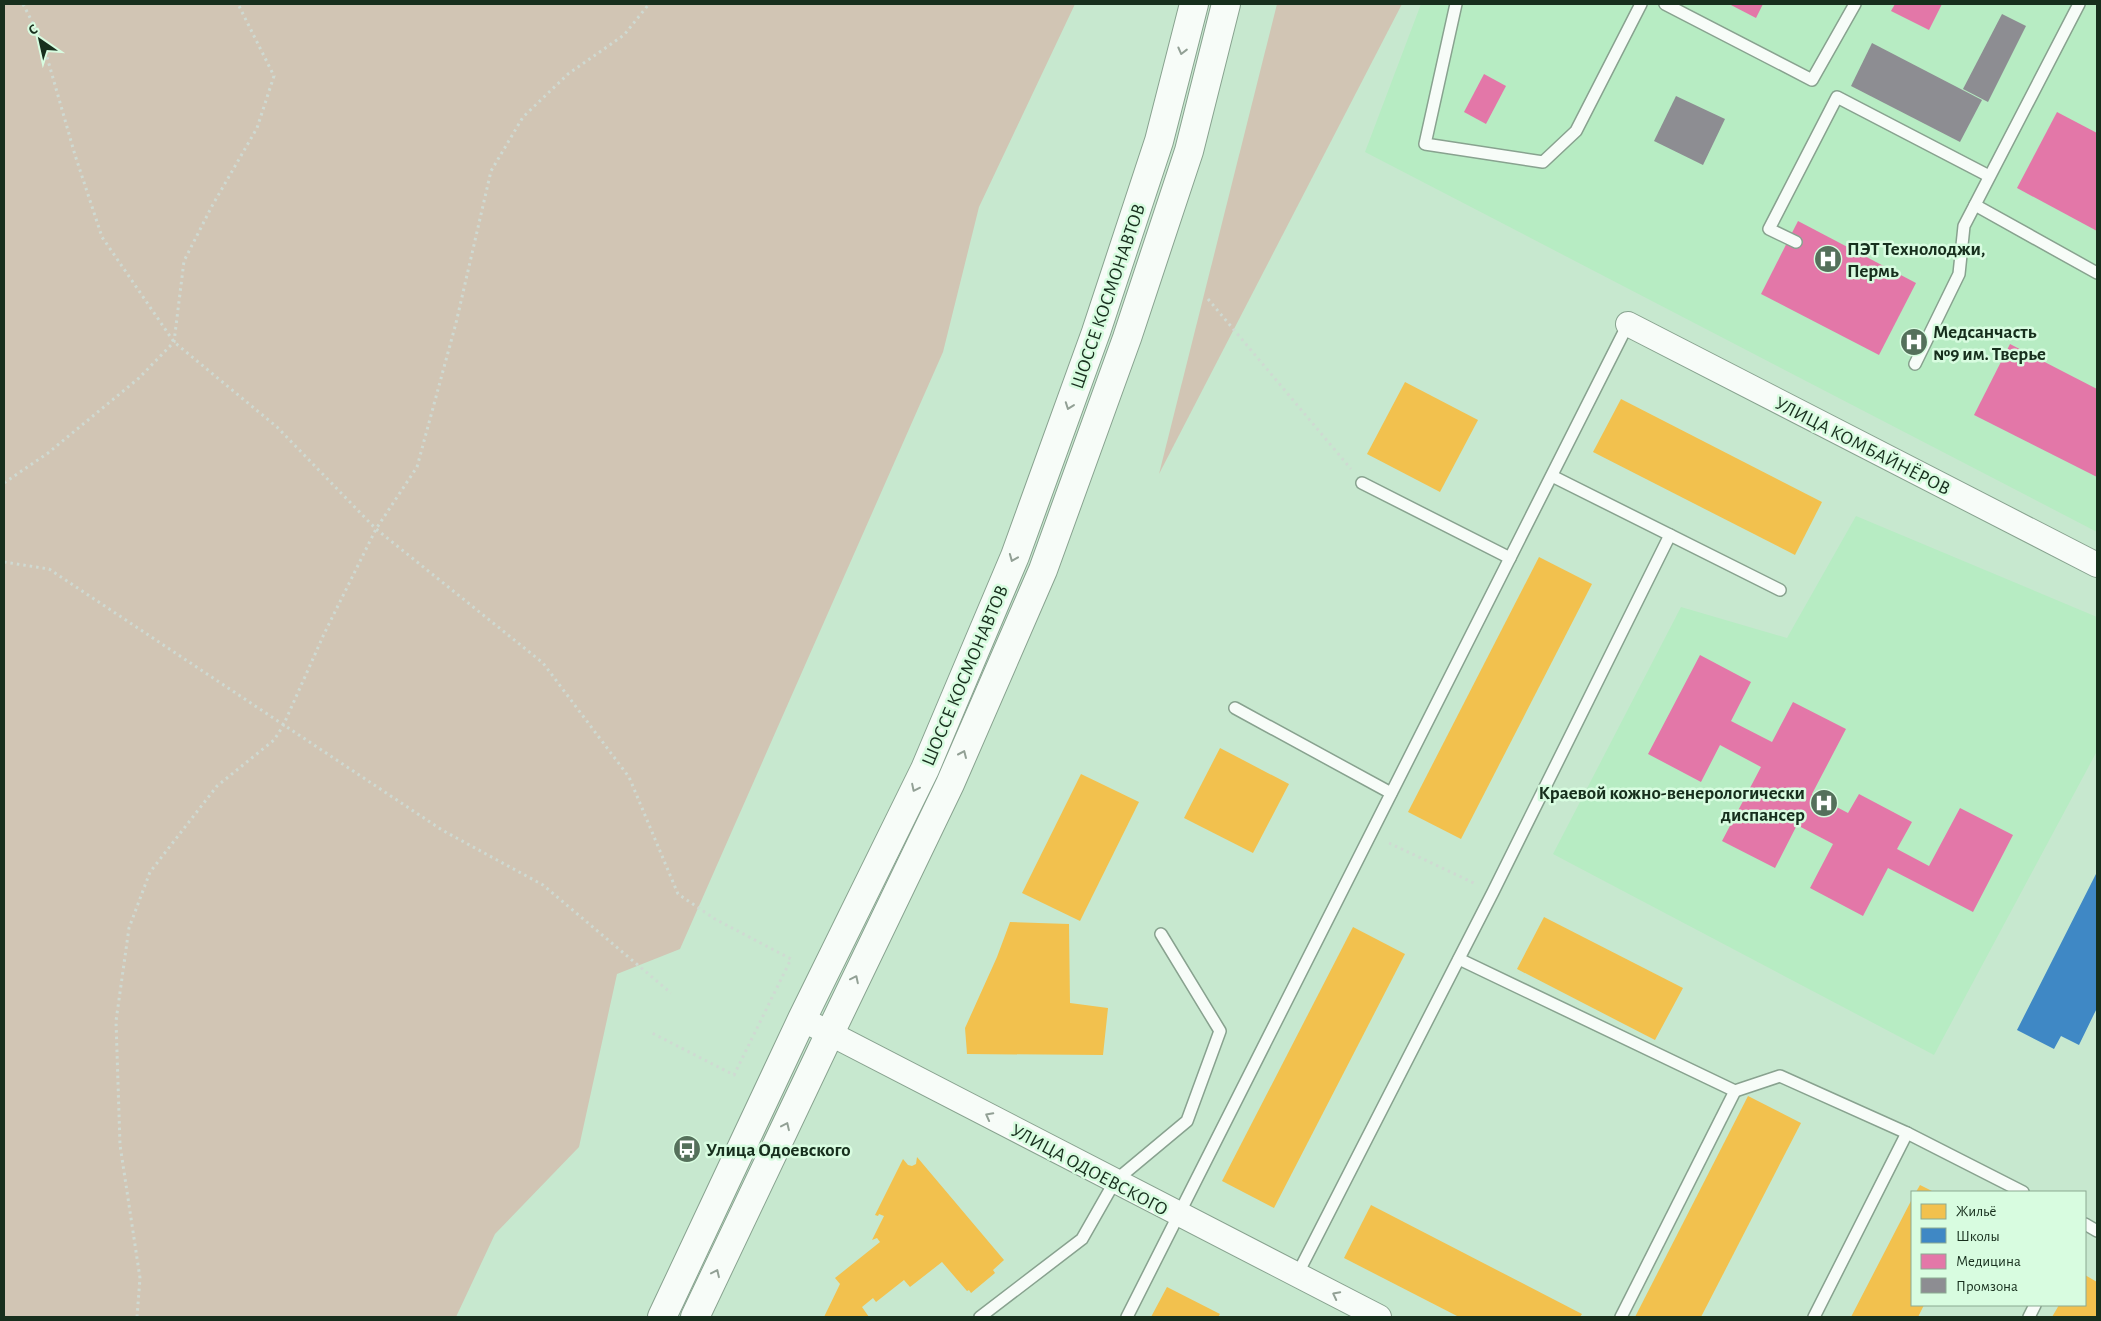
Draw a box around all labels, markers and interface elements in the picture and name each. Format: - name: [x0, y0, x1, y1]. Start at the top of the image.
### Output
- north arrow: [15, 15, 65, 65]
- text: С: [26, 22, 41, 38]
- one-way arrow: [1177, 47, 1188, 55]
- street label: ШОССЕ КОСМОНАВТОВ: [1068, 202, 1149, 391]
- place label: ПЭТ Технолоджи, Пермь: [1847, 240, 1985, 281]
- hospital icon: ПЭТ Технолоджи, Пермь: [1813, 244, 1843, 274]
- place label: Медсанчасть №9 им. Тверье: [1933, 323, 2046, 364]
- hospital icon: Медсанчасть №9 им. Тверье: [1899, 327, 1929, 357]
- street label: УЛИЦА КОМБАЙНЁРОВ: [1772, 393, 1954, 499]
- one-way arrow: [1065, 401, 1075, 410]
- one-way arrow: [1009, 553, 1020, 562]
- street label: ШОССЕ КОСМОНАВТОВ: [919, 582, 1012, 769]
- one-way arrow: [957, 750, 968, 759]
- one-way arrow: [912, 783, 922, 792]
- place label: Краевой кожно-венерологически диспансер: [1538, 784, 1805, 825]
- hospital icon: Краевой кожно-венерологически диспансер: [1809, 788, 1839, 818]
- one-way arrow: [849, 976, 859, 985]
- one-way arrow: [986, 1112, 995, 1122]
- street label: УЛИЦА ОДОЕВСКОГО: [1008, 1121, 1171, 1220]
- one-way arrow: [779, 1122, 790, 1131]
- bus stop icon: Улица Одоевского: [672, 1134, 702, 1164]
- place label: Улица Одоевского: [706, 1141, 850, 1160]
- legend: [1911, 1191, 2086, 1306]
- text: Жильё: [1956, 1204, 1996, 1219]
- text: Школы: [1956, 1229, 2000, 1244]
- text: Медицина: [1956, 1254, 2021, 1269]
- one-way arrow: [710, 1269, 720, 1278]
- text: Промзона: [1956, 1279, 2018, 1294]
- one-way arrow: [1332, 1291, 1341, 1301]

